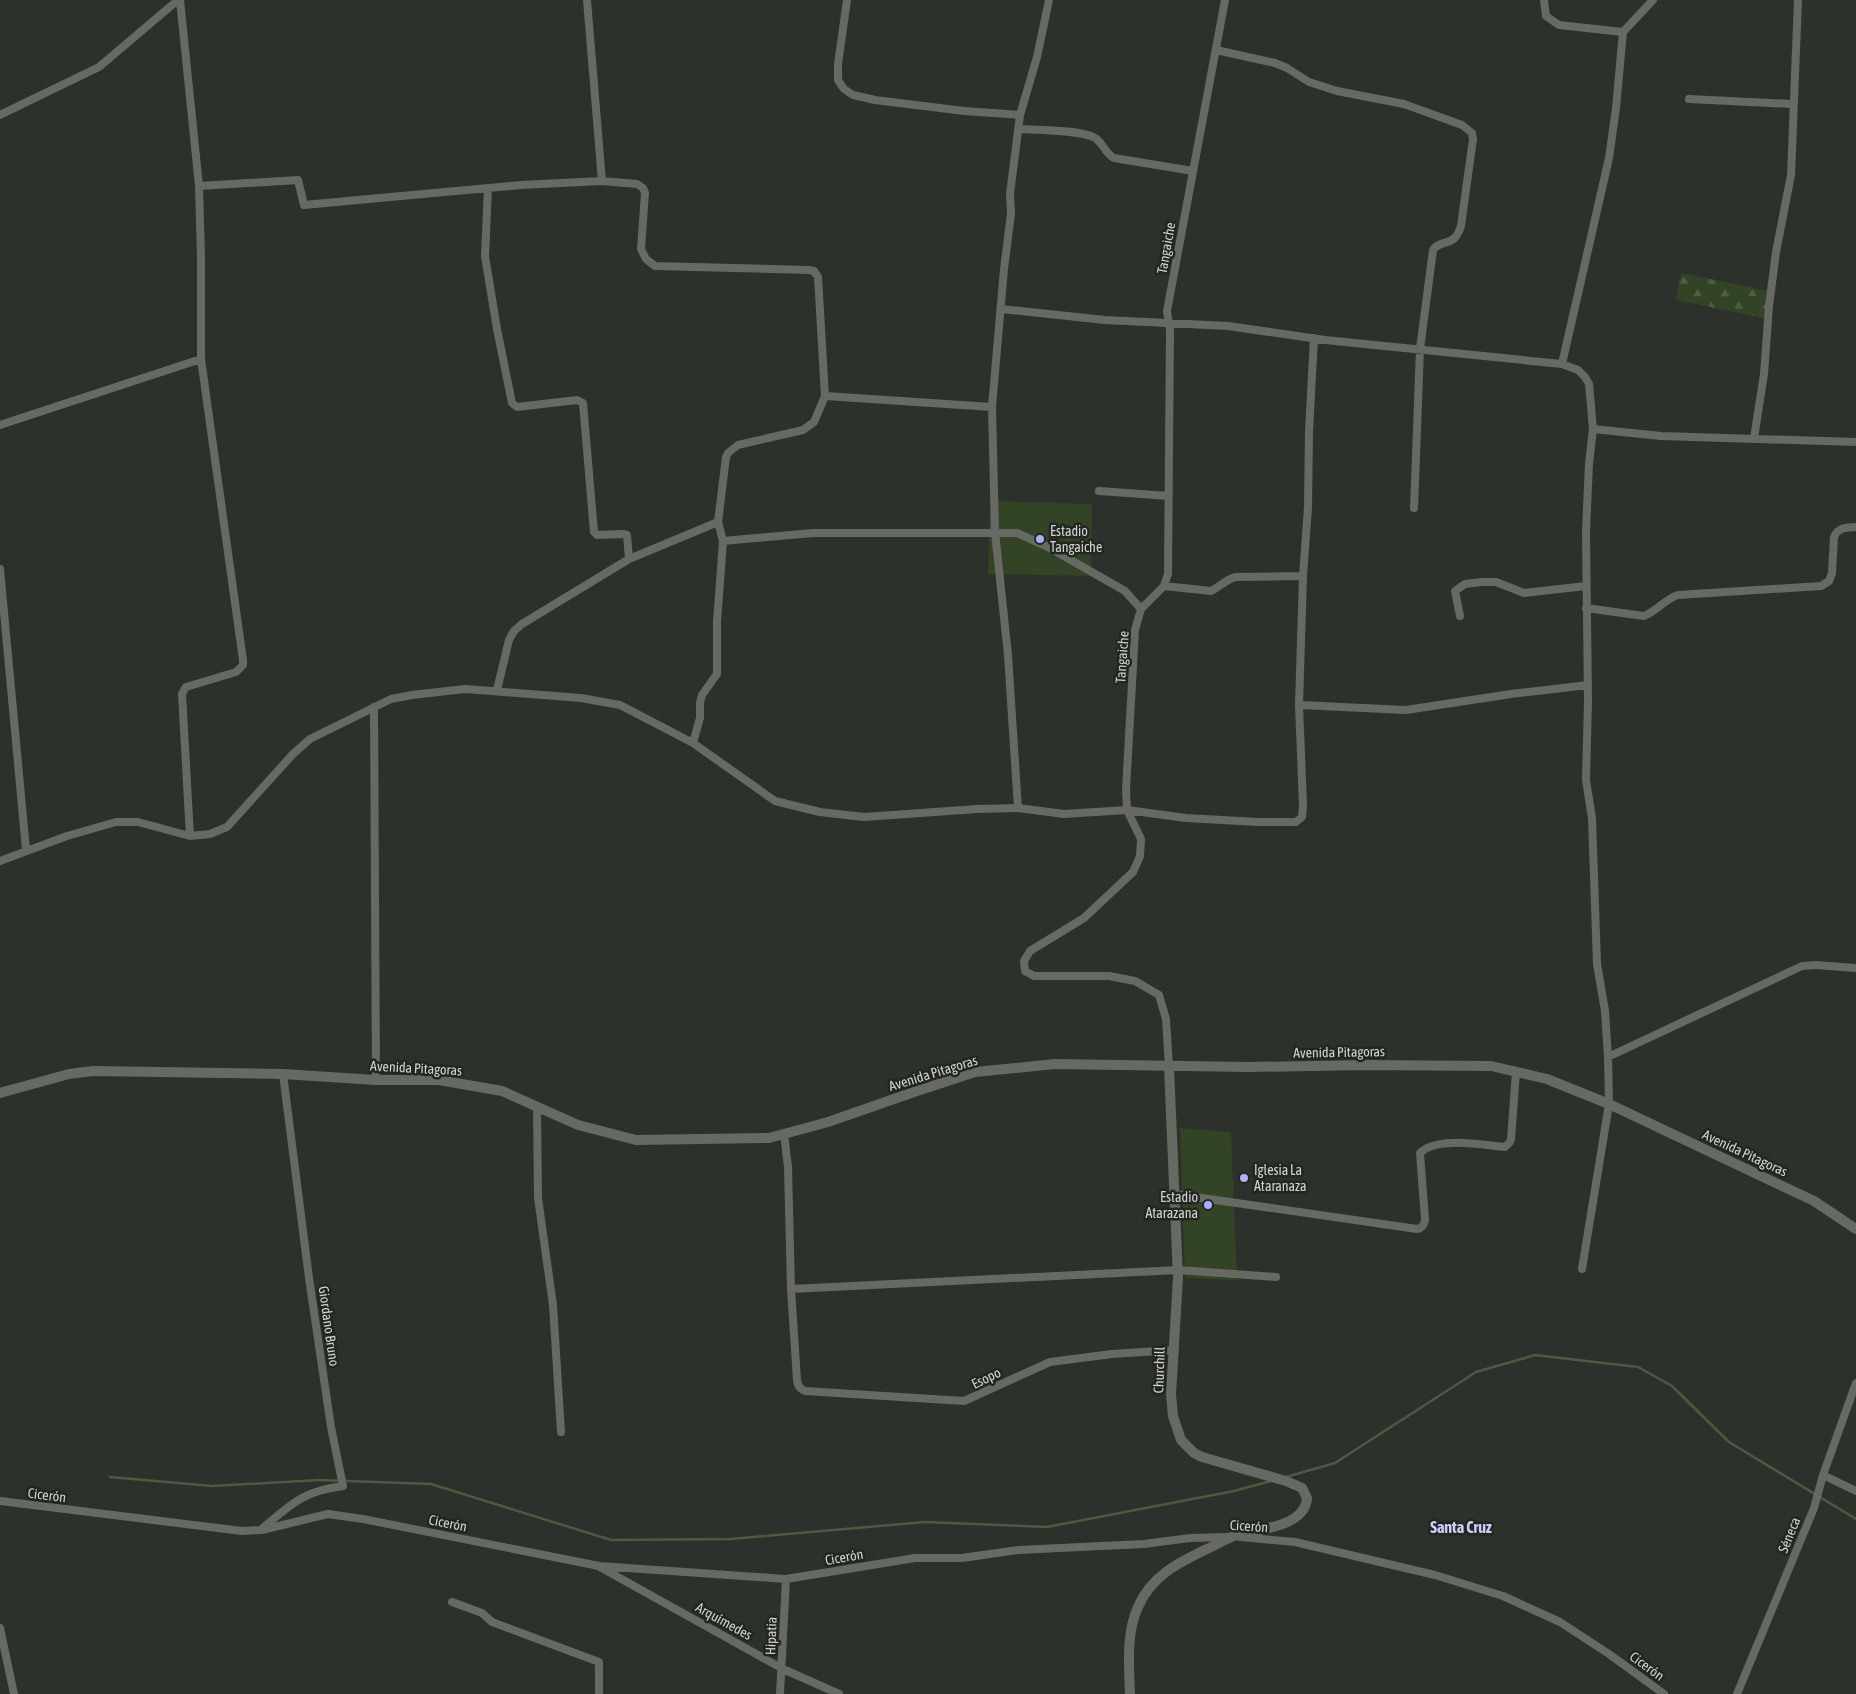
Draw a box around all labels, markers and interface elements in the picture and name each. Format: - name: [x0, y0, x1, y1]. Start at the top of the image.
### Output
- street label: Tangaiche: [1154, 221, 1178, 275]
- place label: Estadio Tangaiche: [1050, 523, 1102, 555]
- marker: Estadio Tangaiche: [1034, 533, 1046, 545]
- street label: Tangaiche: [1112, 630, 1132, 684]
- street label: Avenida Pitagoras: [1293, 1043, 1385, 1061]
- street label: Avenida Pitagoras: [887, 1052, 979, 1094]
- street label: Avenida Pitagoras: [370, 1058, 462, 1078]
- street label: Avenida Pitagoras: [1700, 1126, 1790, 1180]
- place label: Iglesia La Ataranaza: [1254, 1162, 1307, 1194]
- marker: Iglesia La Ataranaza: [1238, 1172, 1250, 1184]
- place label: Estadio Atarazana: [1145, 1189, 1198, 1221]
- marker: Estadio Atarazana: [1202, 1199, 1214, 1211]
- street label: Giordano Bruno: [315, 1285, 343, 1367]
- street label: Churchill: [1150, 1346, 1168, 1394]
- street label: Esopo: [969, 1364, 1003, 1392]
- street label: Cicerón: [27, 1485, 67, 1505]
- street label: Cicerón: [428, 1511, 468, 1535]
- street label: Séneca: [1775, 1515, 1803, 1555]
- street label: Cicerón: [1229, 1517, 1269, 1535]
- district label: Santa Cruz: [1430, 1518, 1492, 1536]
- street label: Cicerón: [824, 1546, 864, 1568]
- street label: Arquímedes: [693, 1599, 755, 1643]
- street label: Hipatia: [762, 1617, 780, 1655]
- street label: Cicerón: [1627, 1648, 1667, 1684]

